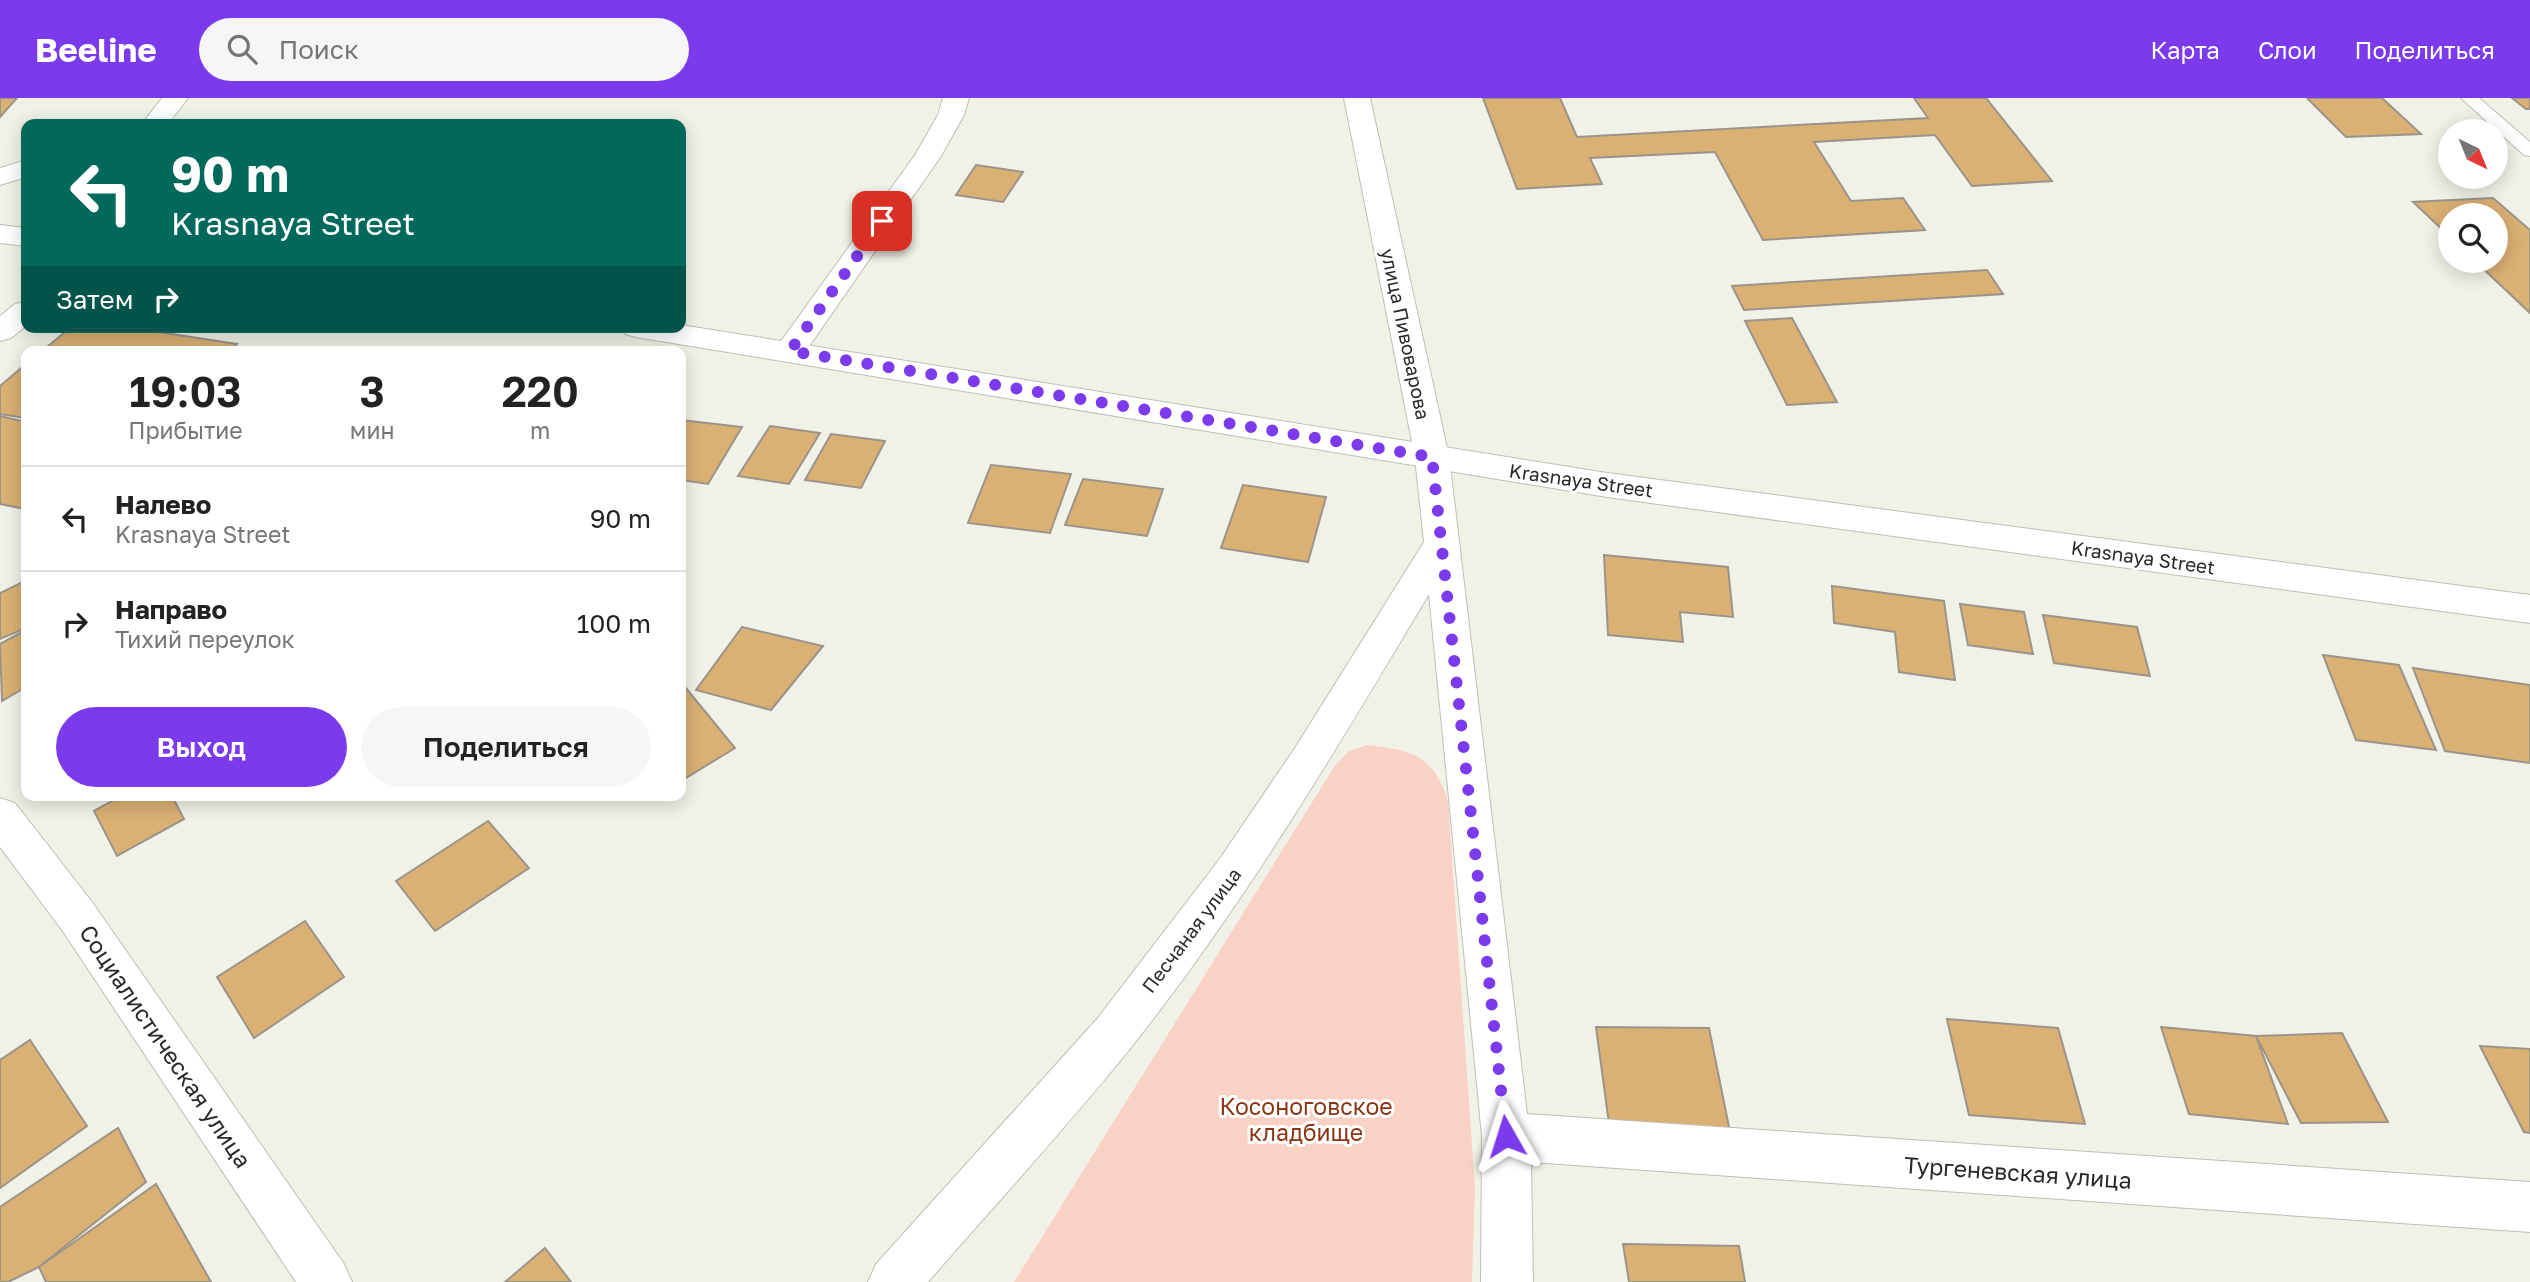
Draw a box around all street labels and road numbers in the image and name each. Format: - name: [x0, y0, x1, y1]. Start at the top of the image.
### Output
- street label: улица Пивоварова: [1377, 246, 1435, 422]
- street label: Krasnaya Street: [1508, 459, 1654, 501]
- street label: Krasnaya Street: [2070, 536, 2216, 578]
- street label: Песчаная улица: [1137, 863, 1245, 997]
- street label: Социалистическая улица: [74, 919, 258, 1173]
- street label: Тургеневская улица: [1903, 1150, 2133, 1194]

